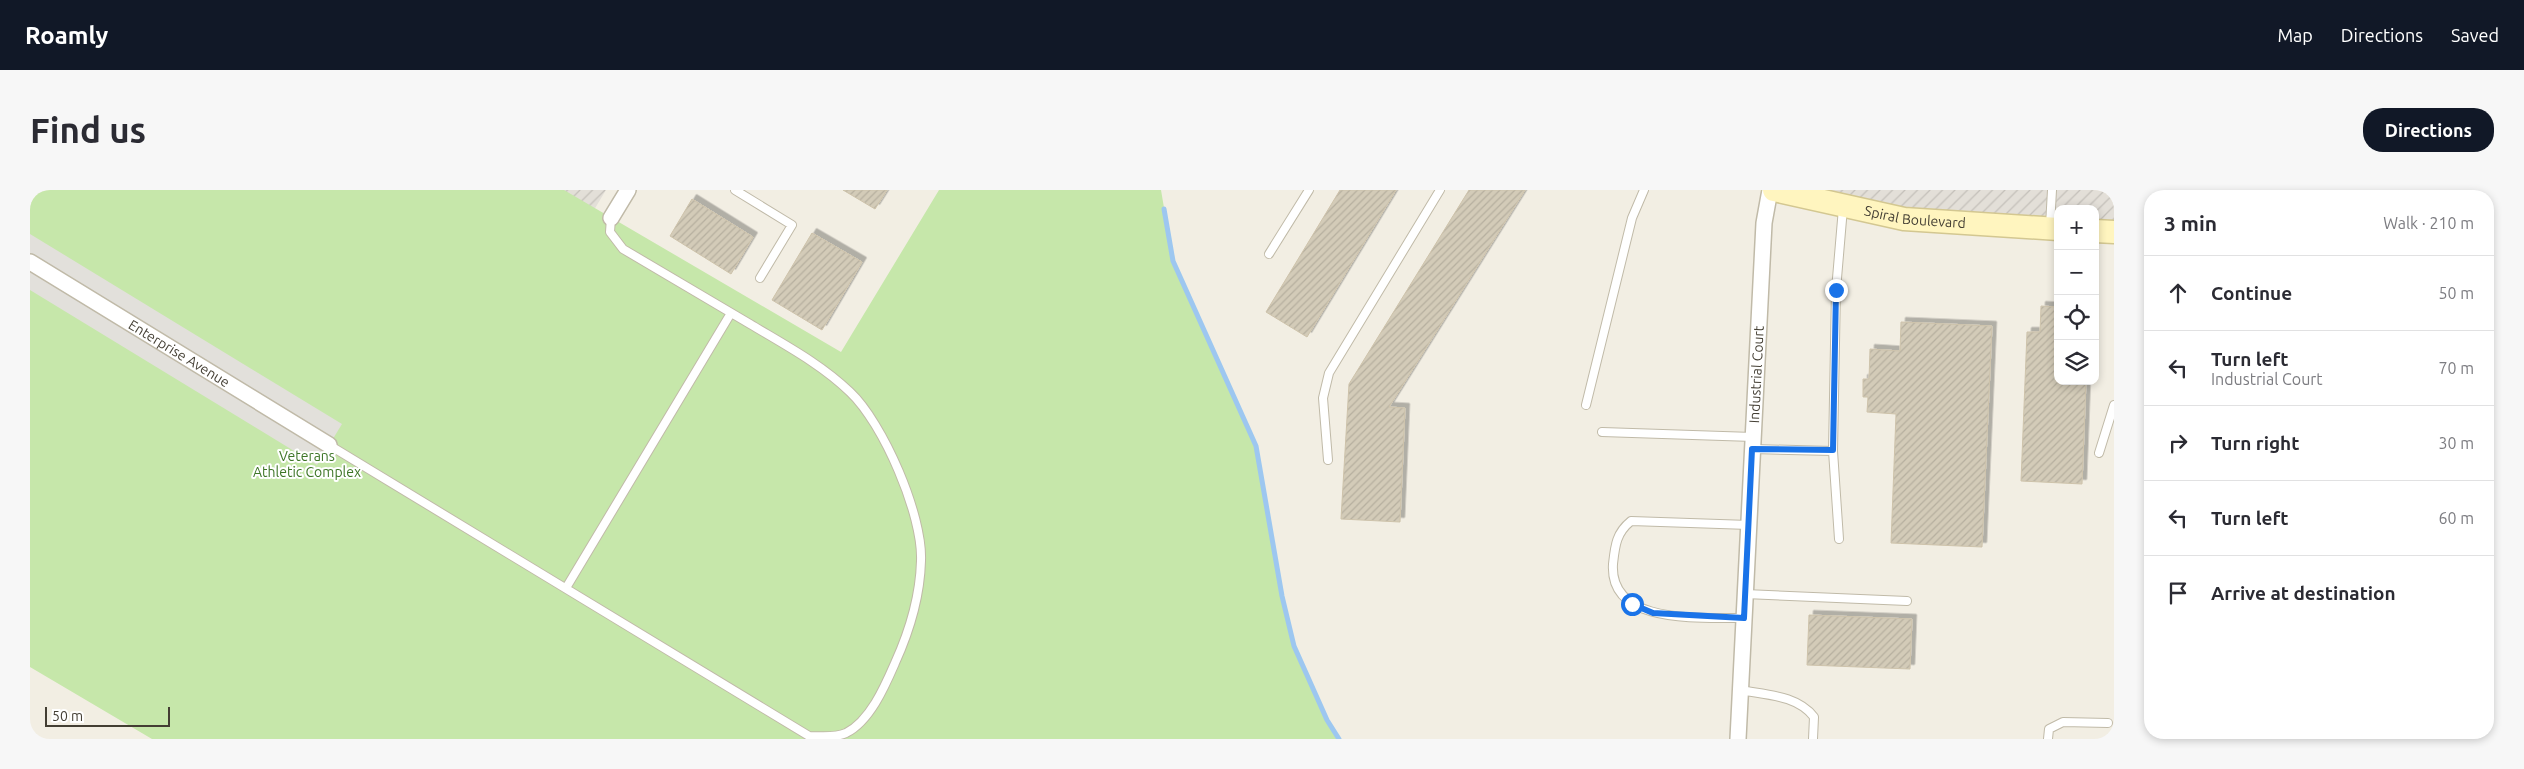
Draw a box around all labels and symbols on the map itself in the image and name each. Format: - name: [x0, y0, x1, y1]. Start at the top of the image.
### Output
- street label: Spiral Boulevard: [1863, 202, 1966, 231]
- route end: [1825, 279, 1848, 302]
- street label: Enterprise Avenue: [126, 316, 233, 390]
- street label: Industrial Court: [1746, 325, 1767, 424]
- park label: Veterans Athletic Complex: [253, 448, 361, 480]
- route start: [1621, 593, 1644, 616]
- scale bar: [45, 704, 170, 727]

